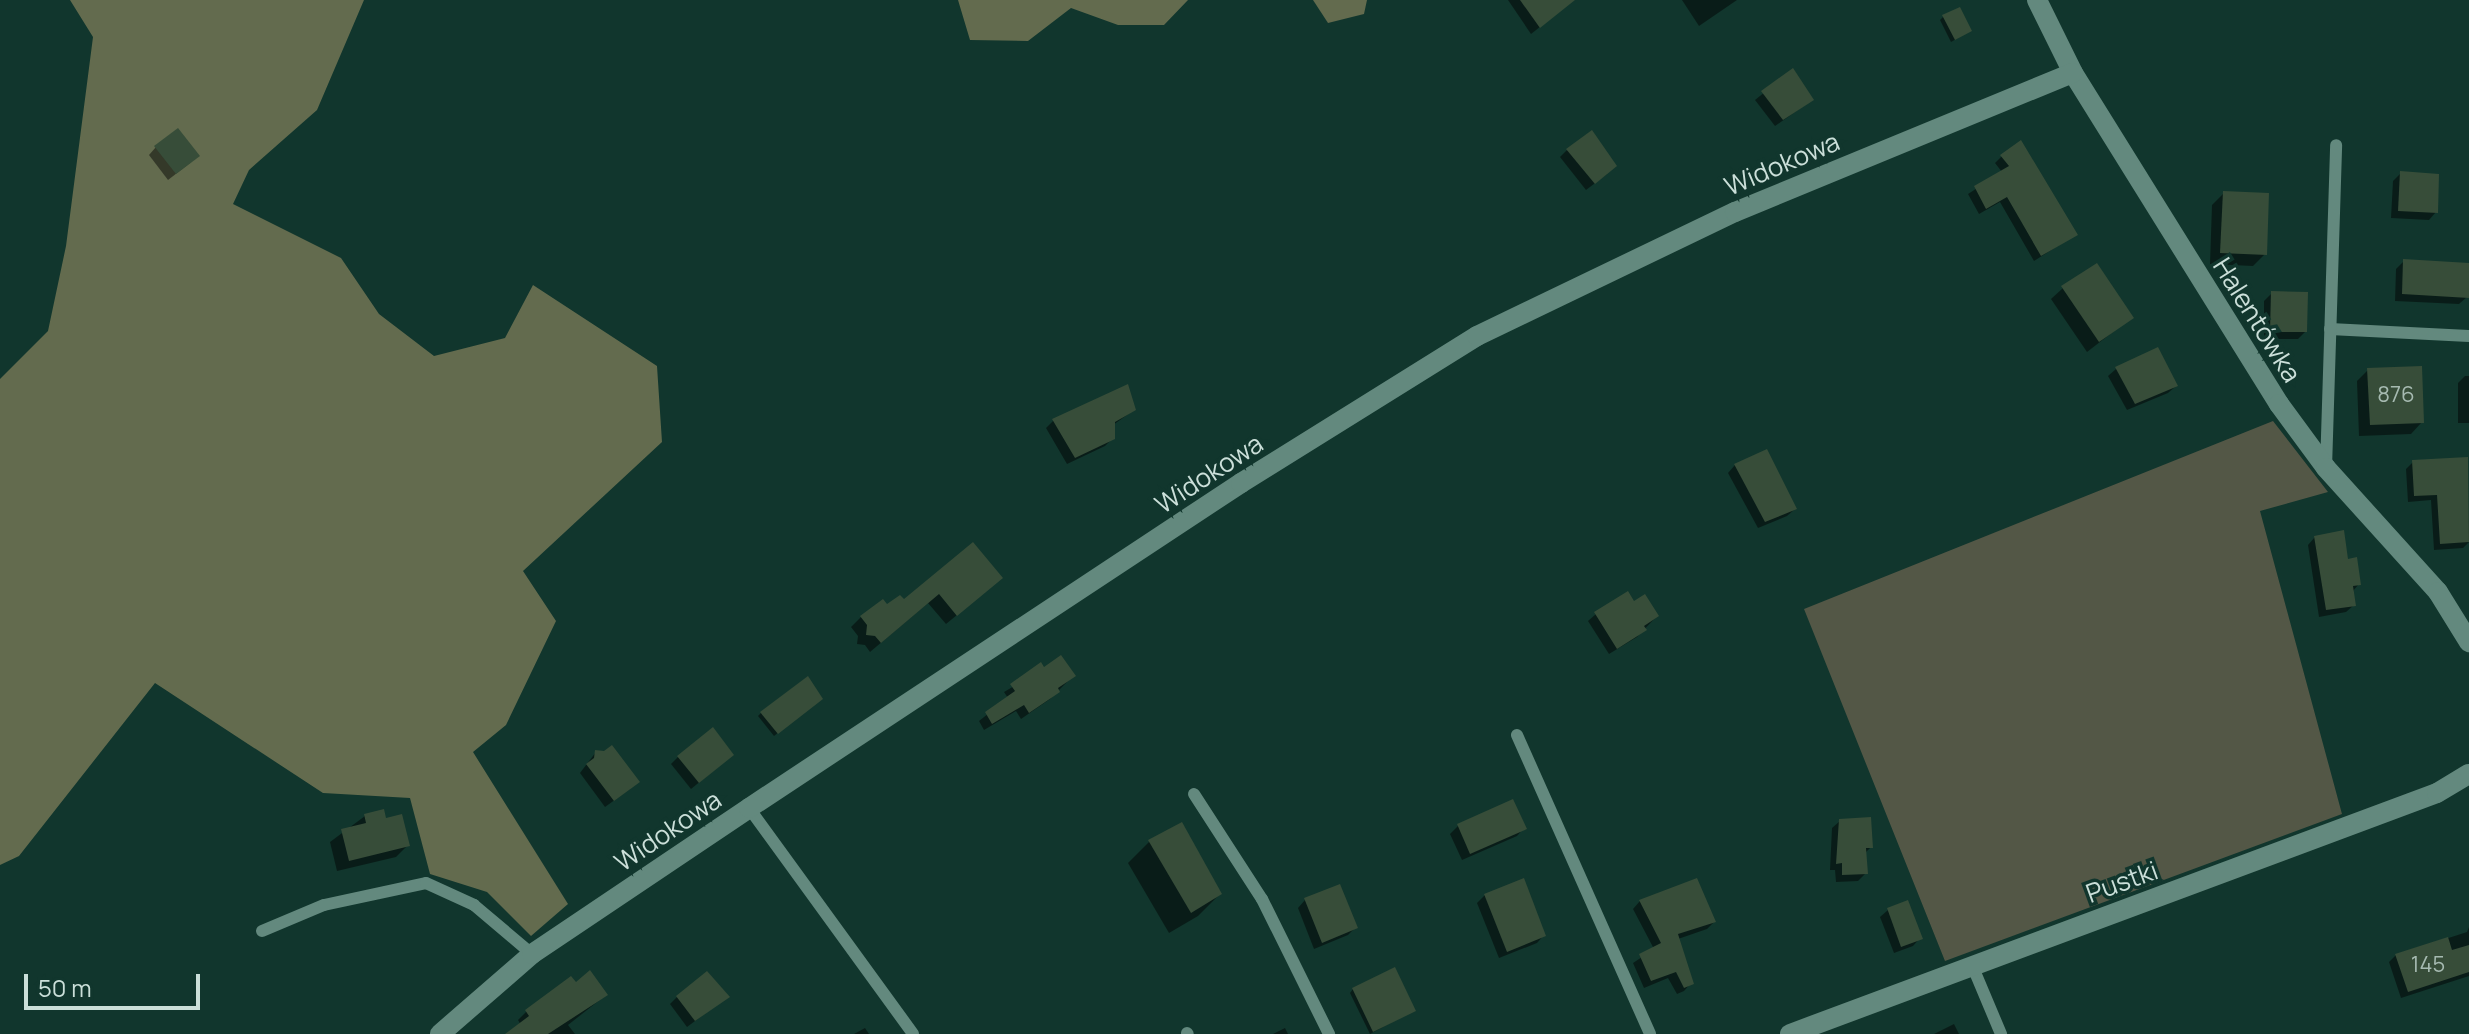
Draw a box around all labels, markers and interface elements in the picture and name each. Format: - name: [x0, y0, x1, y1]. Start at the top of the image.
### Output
- street label: Widokowa: [1720, 126, 1844, 202]
- street label: Halentówka: [2207, 252, 2307, 388]
- house number: 876: [2377, 382, 2415, 408]
- street label: Widokowa: [1149, 428, 1269, 520]
- street label: Widokowa: [609, 784, 727, 878]
- street label: Pustki: [2082, 855, 2162, 909]
- house number: 145: [2411, 952, 2445, 978]
- scale bar: [28, 958, 204, 1008]
- text: 50 m: [38, 971, 92, 1004]

